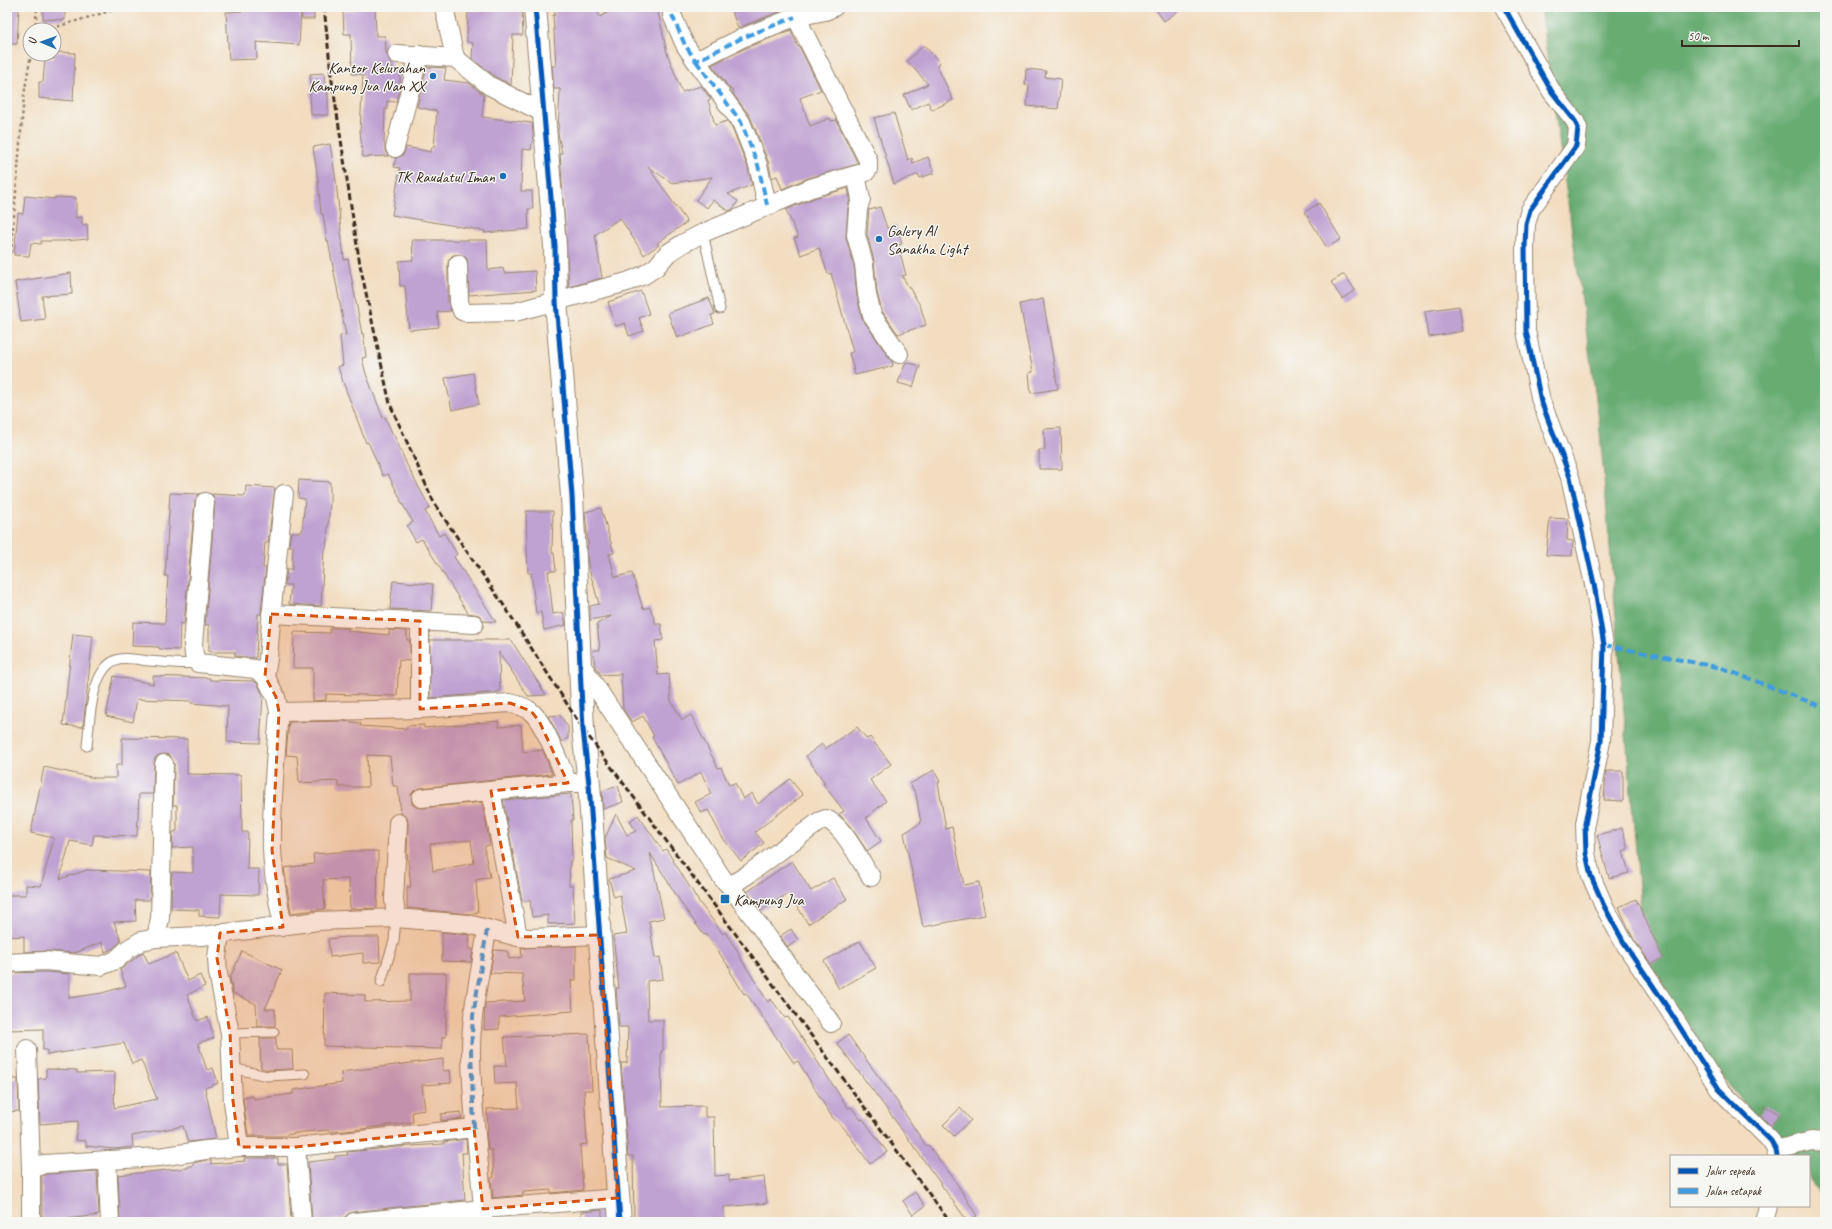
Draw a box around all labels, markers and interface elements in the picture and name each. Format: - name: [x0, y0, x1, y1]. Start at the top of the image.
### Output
- north arrow: [22, 22, 62, 62]
- scale bar: [1682, 22, 1799, 48]
- text: 50 m: [1688, 28, 1710, 44]
- text: U: [25, 36, 39, 45]
- place label: Kantor Kelurahan Kampung Jua Nan XX: [309, 58, 428, 96]
- marker: Kantor Kelurahan Kampung Jua Nan XX: [428, 71, 438, 81]
- place label: TK Raudatul Iman: [396, 167, 496, 187]
- marker: TK Raudatul Iman: [498, 171, 508, 181]
- place label: Galery Al Sanakha Light: [887, 221, 970, 259]
- marker: Galery Al Sanakha Light: [874, 234, 884, 244]
- place label: Kampung Jua: [734, 890, 805, 910]
- marker: Kampung Jua: [719, 893, 731, 905]
- legend: [1670, 1155, 1810, 1207]
- text: Jalur sepeda: [1705, 1163, 1756, 1179]
- text: Jalan setapak: [1705, 1183, 1762, 1199]

